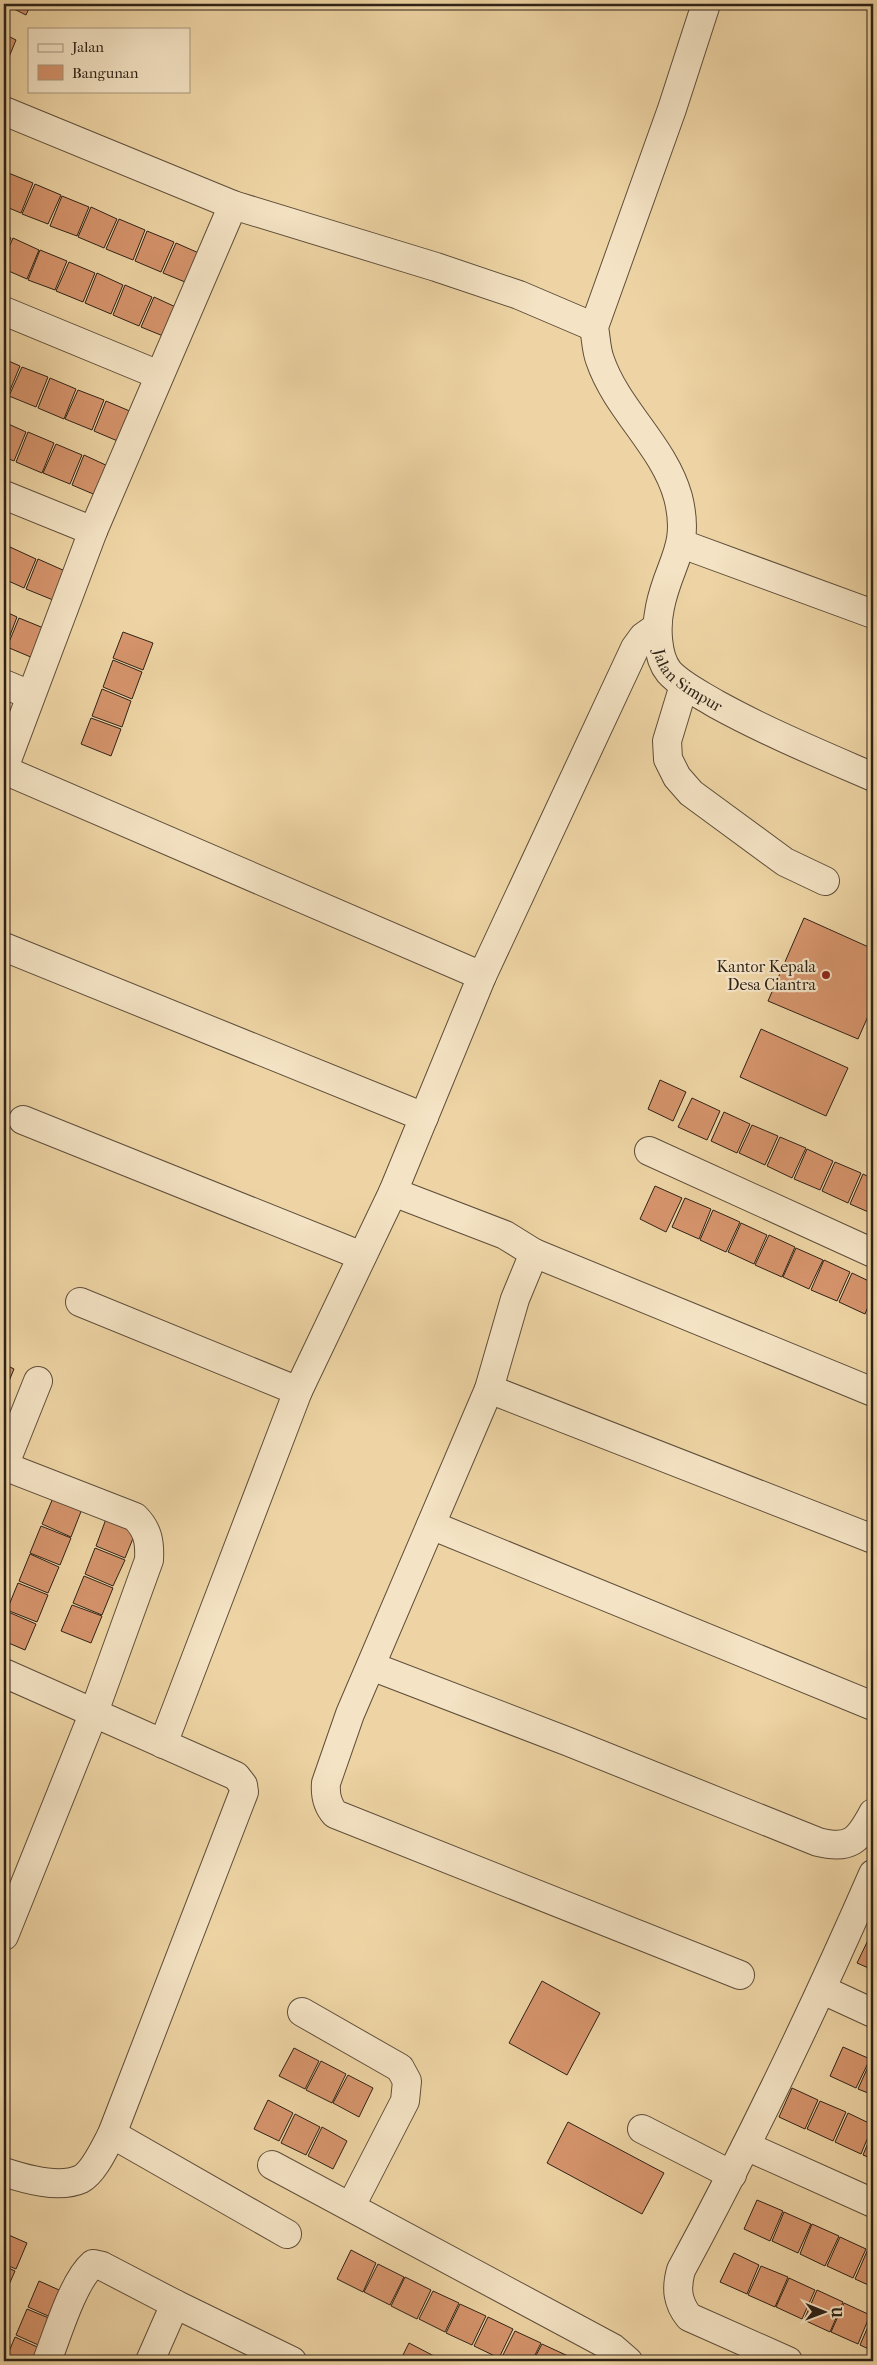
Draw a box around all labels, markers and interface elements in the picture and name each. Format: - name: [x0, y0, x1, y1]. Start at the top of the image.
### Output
- legend: [28, 28, 190, 92]
- text: Jalan: [71, 38, 104, 56]
- text: Bangunan: [72, 64, 139, 82]
- street label: Jalan Simpur: [649, 645, 726, 716]
- place label: Kantor Kepala Desa Ciantra: [716, 957, 817, 994]
- marker: Kantor Kepala Desa Ciantra: [820, 969, 832, 981]
- north arrow: [800, 2288, 850, 2338]
- text: U: [828, 2306, 845, 2318]

